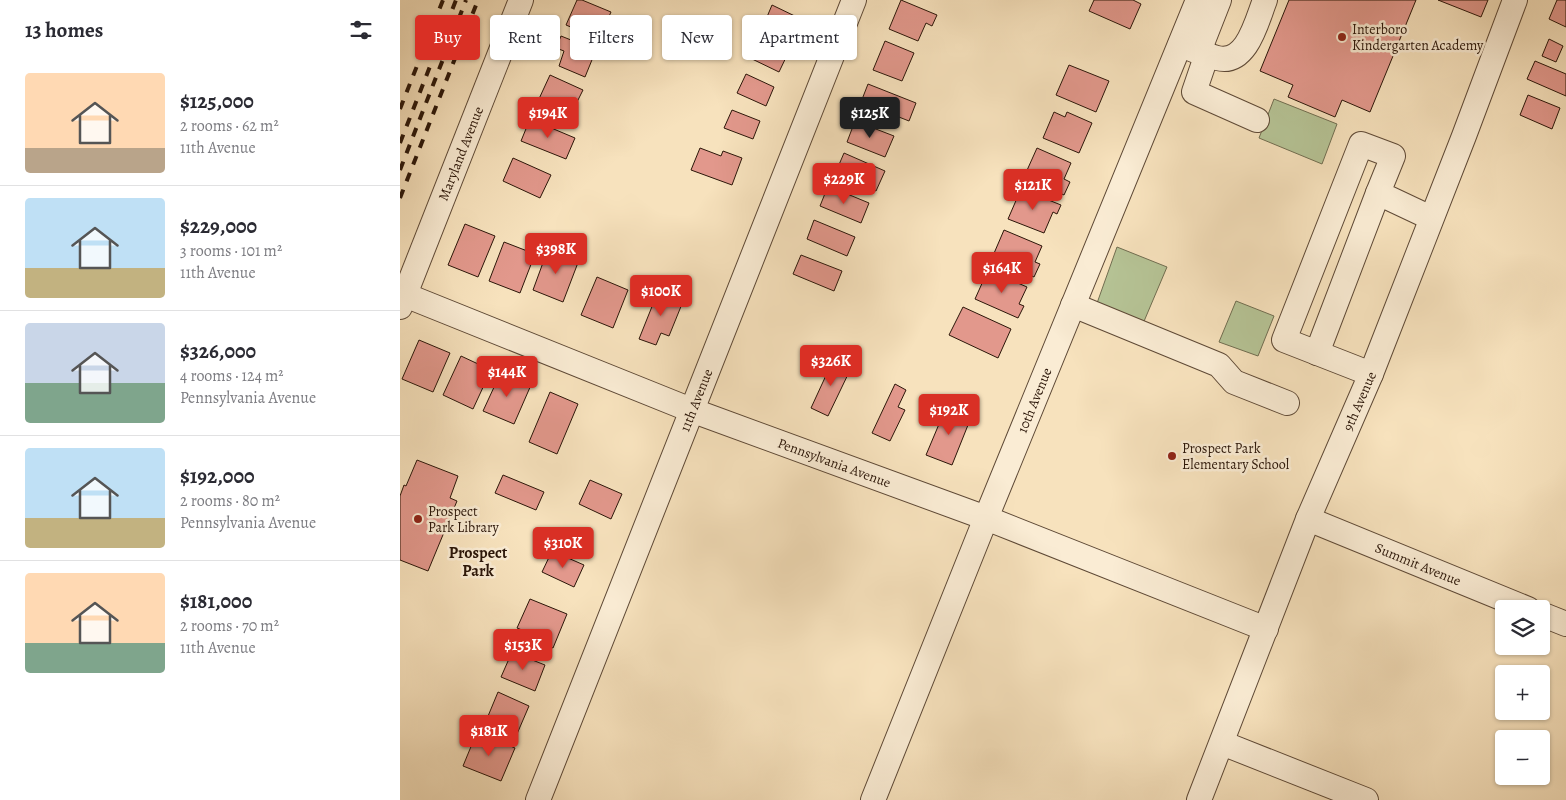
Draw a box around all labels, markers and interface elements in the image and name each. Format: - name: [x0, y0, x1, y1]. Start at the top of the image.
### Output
- chip: Buy: [415, 15, 480, 60]
- chip: Rent: [490, 15, 560, 60]
- chip: Filters: [570, 15, 652, 60]
- chip: New: [662, 15, 732, 60]
- chip: Apartment: [742, 15, 857, 60]
- text: 13 homes: [25, 16, 103, 44]
- icon: filters: [347, 16, 375, 44]
- place label: Interboro Kindergarten Academy: [1352, 20, 1484, 55]
- marker: Interboro Kindergarten Academy: [1336, 31, 1348, 43]
- text: $125,000: [180, 87, 254, 115]
- icon: home: [65, 93, 125, 153]
- pin: $194K: [513, 96, 583, 139]
- pin: $125K: [835, 96, 905, 139]
- text: $194K: [529, 102, 567, 124]
- text: $125K: [851, 102, 889, 124]
- street label: Maryland Avenue: [434, 104, 488, 204]
- text: 2 rooms · 62 m²: [180, 115, 279, 137]
- text: 11th Avenue: [180, 137, 256, 159]
- pin: $229K: [809, 162, 879, 205]
- text: $229K: [824, 168, 864, 190]
- pin: $121K: [998, 168, 1068, 211]
- text: $121K: [1014, 174, 1052, 196]
- text: $229,000: [180, 212, 257, 240]
- icon: home: [65, 218, 125, 278]
- pin: $398K: [521, 232, 591, 275]
- text: $398K: [536, 238, 576, 260]
- text: 3 rooms · 101 m²: [180, 240, 282, 262]
- pin: $164K: [967, 252, 1037, 294]
- text: $164K: [983, 257, 1021, 279]
- text: 11th Avenue: [180, 262, 256, 284]
- pin: $100K: [626, 274, 696, 317]
- text: $100K: [641, 280, 681, 302]
- text: $326,000: [180, 337, 256, 365]
- icon: home: [65, 343, 125, 403]
- pin: $326K: [796, 344, 866, 387]
- text: $326K: [811, 350, 851, 372]
- pin: $144K: [472, 356, 542, 398]
- text: $144K: [488, 361, 526, 383]
- text: 4 rooms · 124 m²: [180, 365, 284, 387]
- street label: 10th Avenue: [1013, 365, 1056, 436]
- street label: 11th Avenue: [675, 366, 717, 435]
- street label: 9th Avenue: [1338, 369, 1381, 434]
- text: Pennsylvania Avenue: [180, 387, 316, 409]
- pin: $192K: [914, 394, 984, 436]
- text: $192K: [930, 399, 968, 421]
- street label: Pennsylvania Avenue: [775, 434, 894, 492]
- place label: Prospect Park Elementary School: [1182, 439, 1290, 474]
- marker: Prospect Park Elementary School: [1166, 450, 1178, 462]
- text: $192,000: [180, 462, 255, 490]
- icon: home: [65, 468, 125, 528]
- text: 2 rooms · 80 m²: [180, 490, 280, 512]
- place label: Prospect Park Library: [428, 502, 500, 537]
- text: Pennsylvania Avenue: [180, 512, 316, 534]
- marker: Prospect Park Library: [412, 513, 424, 525]
- pin: $310K: [528, 526, 598, 569]
- text: $310K: [544, 532, 582, 554]
- street label: Summit Avenue: [1372, 538, 1464, 591]
- district label: Prospect Park: [449, 542, 508, 582]
- text: $181,000: [180, 587, 252, 615]
- icon: home: [65, 593, 125, 653]
- map controls: [1495, 600, 1550, 785]
- button: layers: [1495, 600, 1550, 655]
- text: 2 rooms · 70 m²: [180, 615, 279, 637]
- pin: $153K: [488, 628, 558, 671]
- text: $153K: [504, 634, 542, 656]
- text: 11th Avenue: [180, 637, 256, 659]
- button: +: [1495, 665, 1550, 720]
- pin: $181K: [454, 714, 524, 757]
- text: $181K: [470, 720, 508, 742]
- button: −: [1495, 730, 1550, 785]

